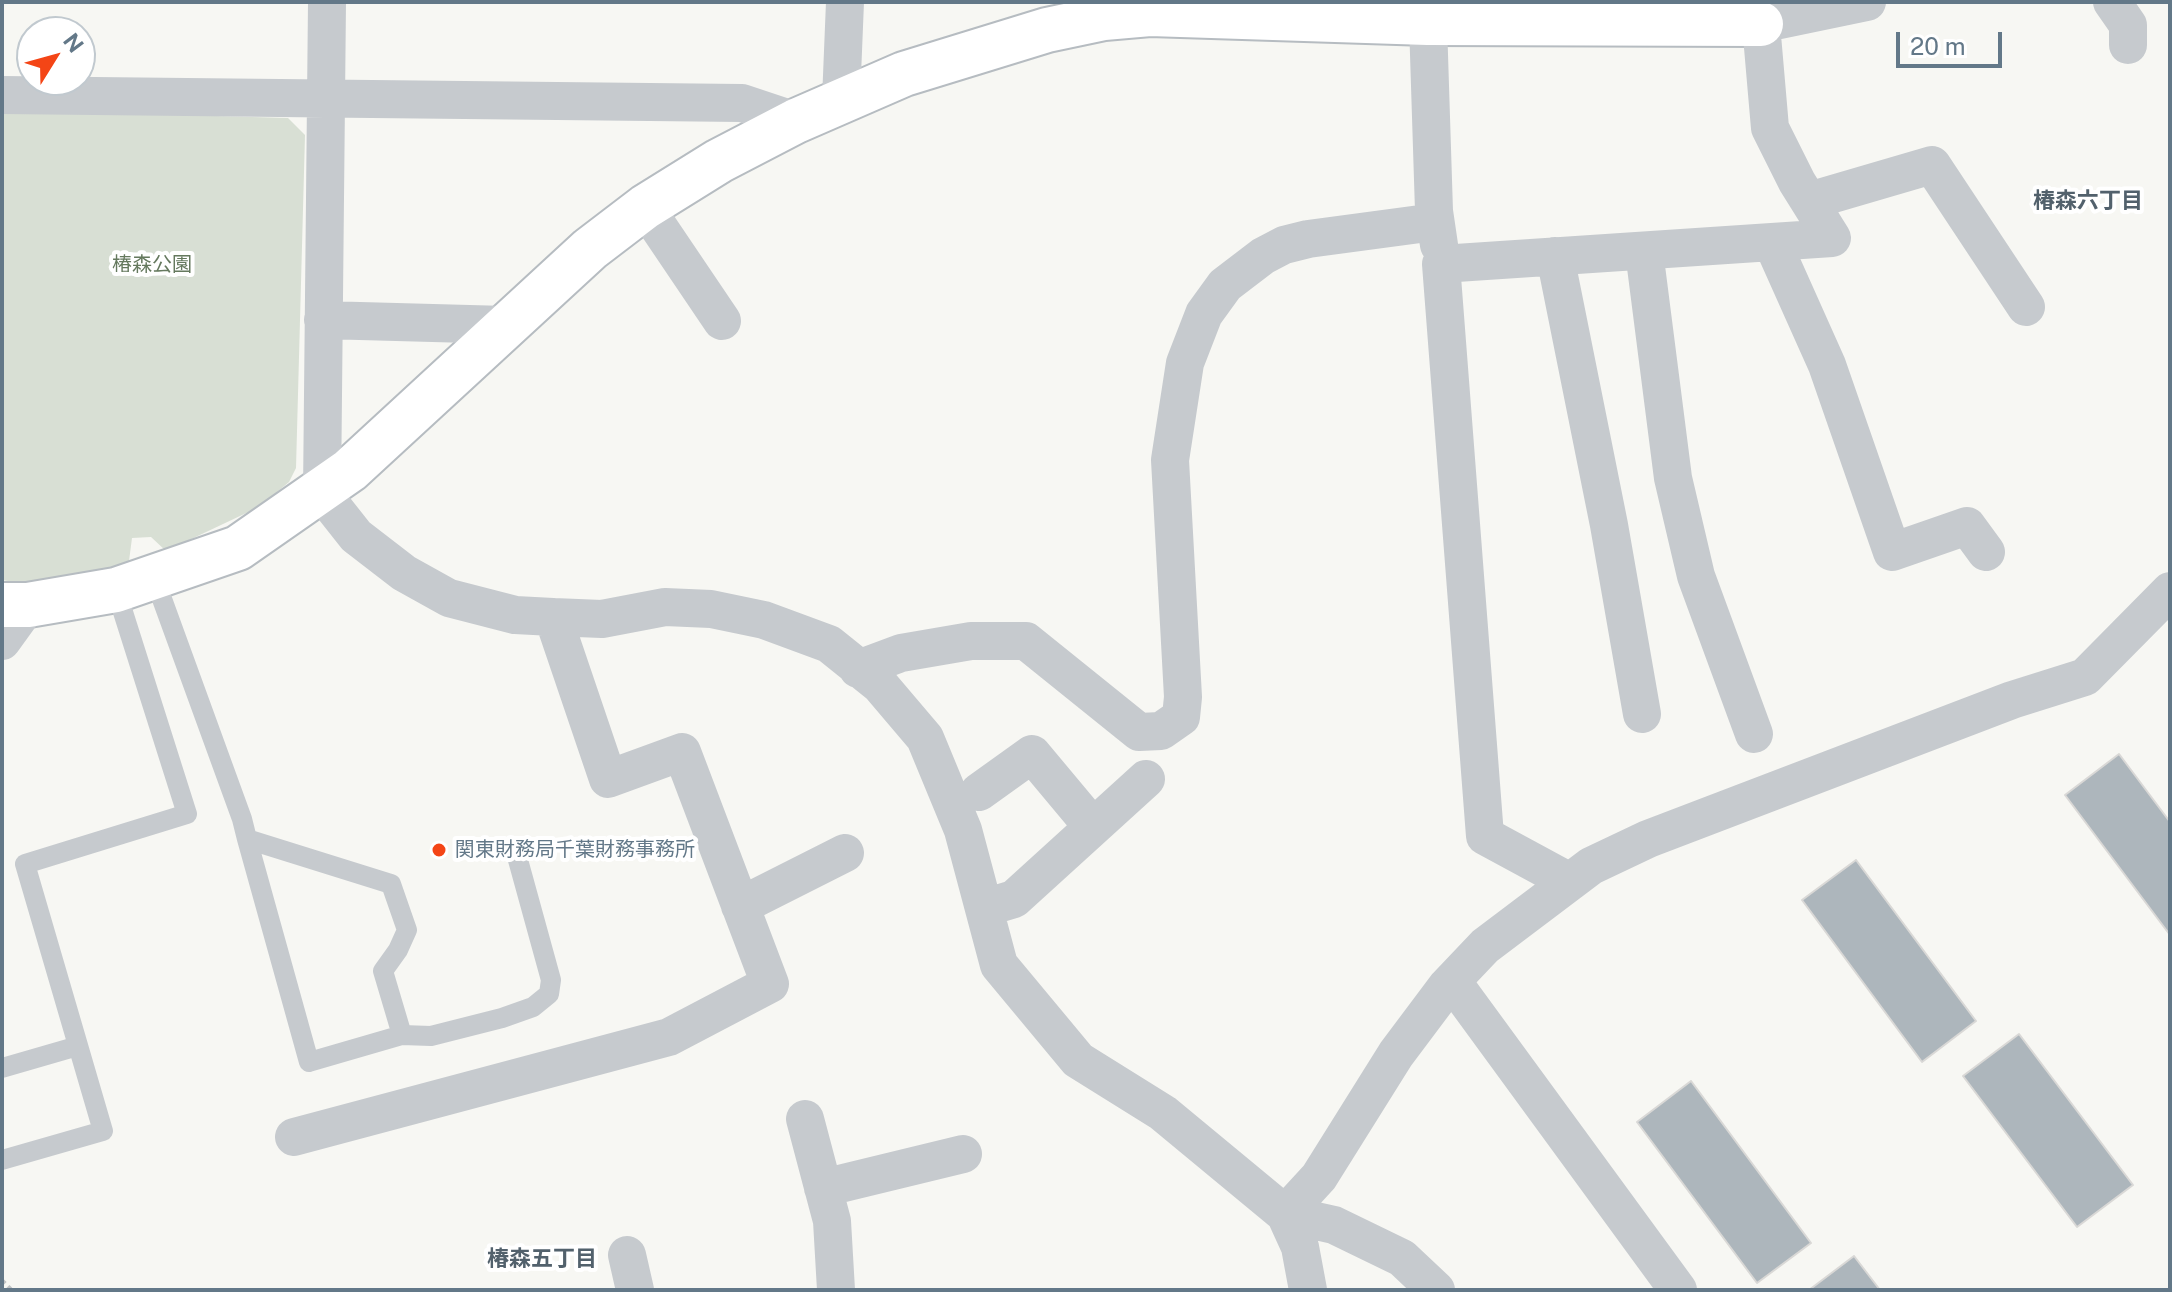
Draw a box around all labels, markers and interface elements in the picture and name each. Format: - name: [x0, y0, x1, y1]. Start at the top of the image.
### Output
- north arrow: [16, 16, 96, 96]
- scale bar: [1900, 16, 2006, 66]
- text: N: [58, 28, 89, 57]
- text: 20 m: [1910, 32, 1966, 60]
- district label: 椿森六丁目: [2033, 188, 2143, 214]
- park label: 椿森公園: [112, 253, 192, 277]
- place label: 関東財務局千葉財務事務所: [455, 838, 695, 862]
- marker: 関東財務局千葉財務事務所: [430, 841, 448, 859]
- district label: 椿森五丁目: [487, 1246, 597, 1272]

